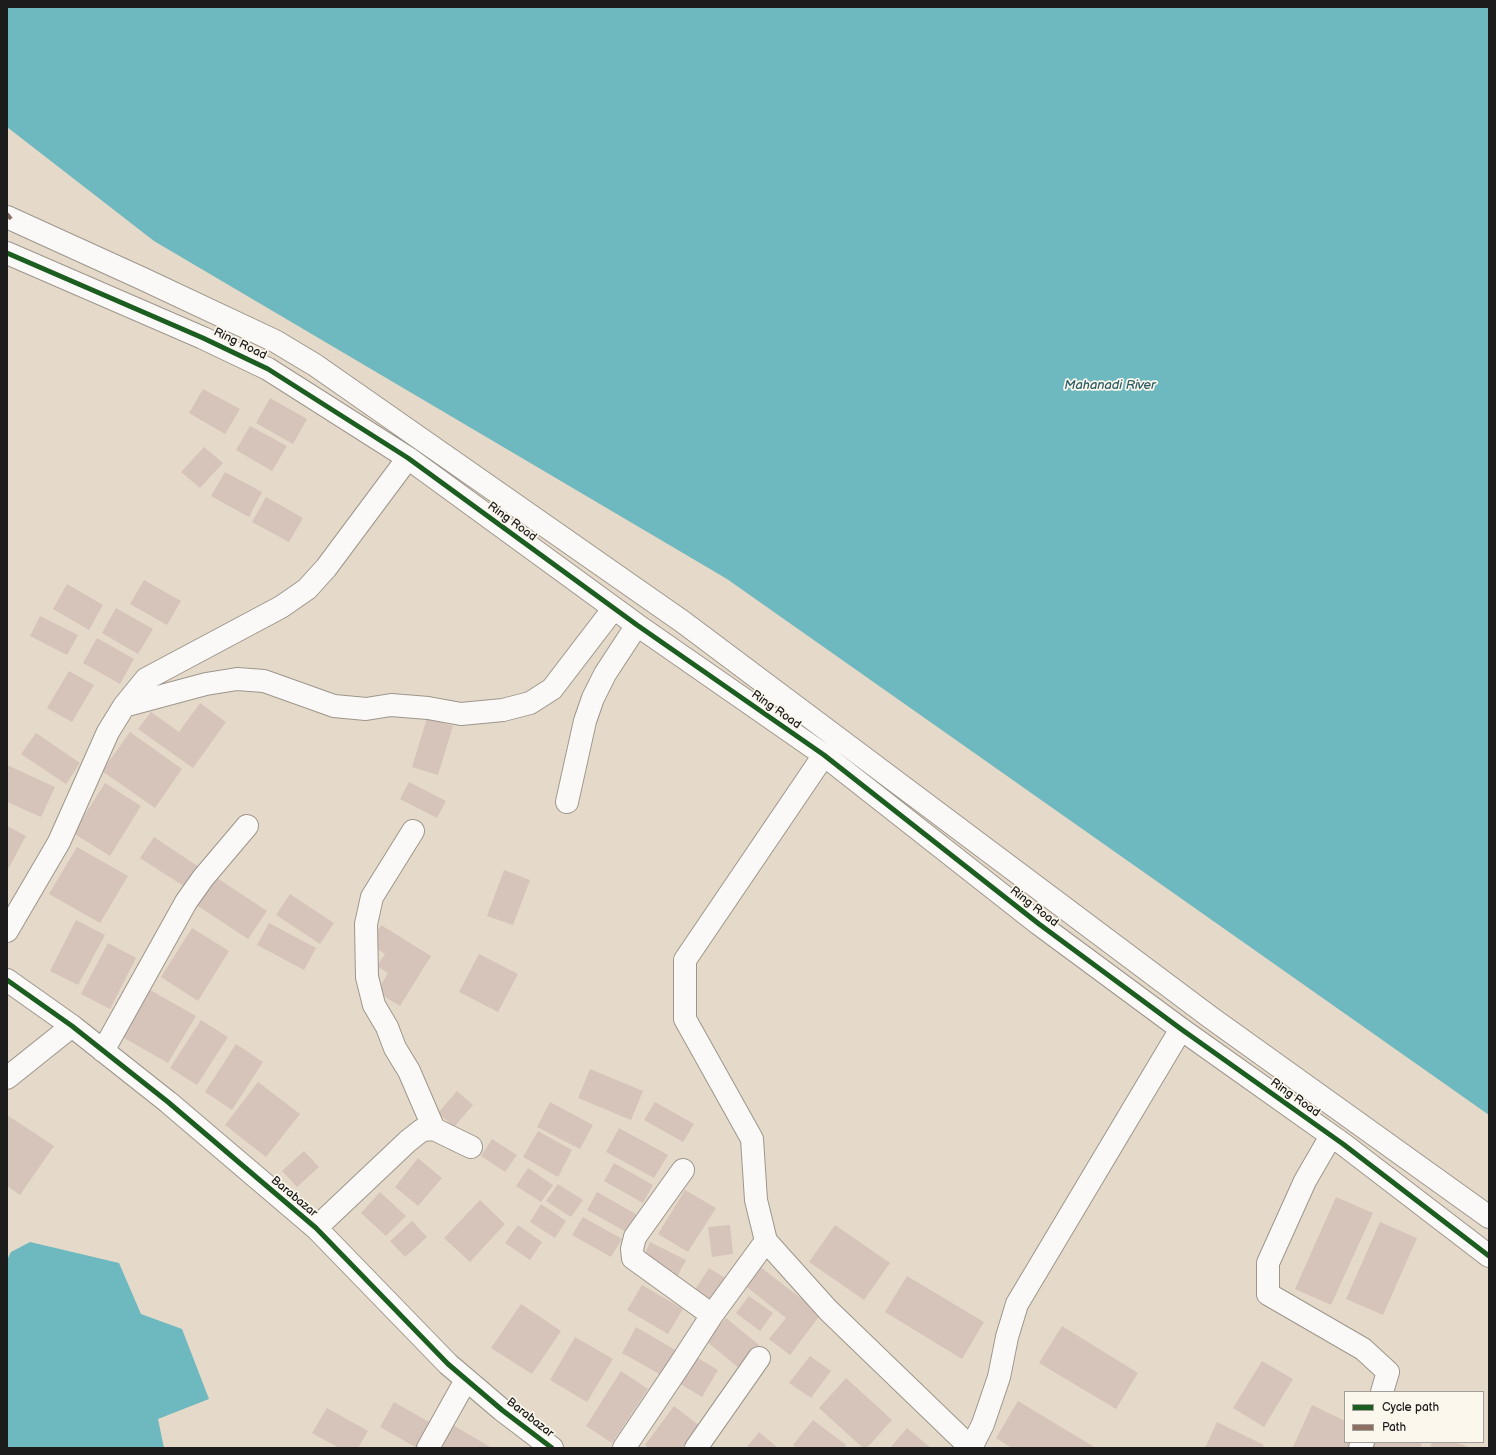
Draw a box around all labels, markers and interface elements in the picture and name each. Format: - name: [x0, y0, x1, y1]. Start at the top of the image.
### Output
- street label: Ring Road: [211, 325, 269, 363]
- water label: Mahanadi River: [1064, 378, 1156, 394]
- street label: Ring Road: [485, 499, 539, 545]
- street label: Ring Road: [748, 688, 804, 732]
- street label: Ring Road: [1007, 884, 1061, 930]
- street label: Ring Road: [1267, 1076, 1323, 1120]
- street label: Barabazar: [268, 1173, 320, 1221]
- legend: [1344, 1391, 1484, 1443]
- street label: Barabazar: [503, 1395, 557, 1441]
- text: Cycle path: [1382, 1400, 1439, 1415]
- text: Path: [1382, 1420, 1406, 1435]

